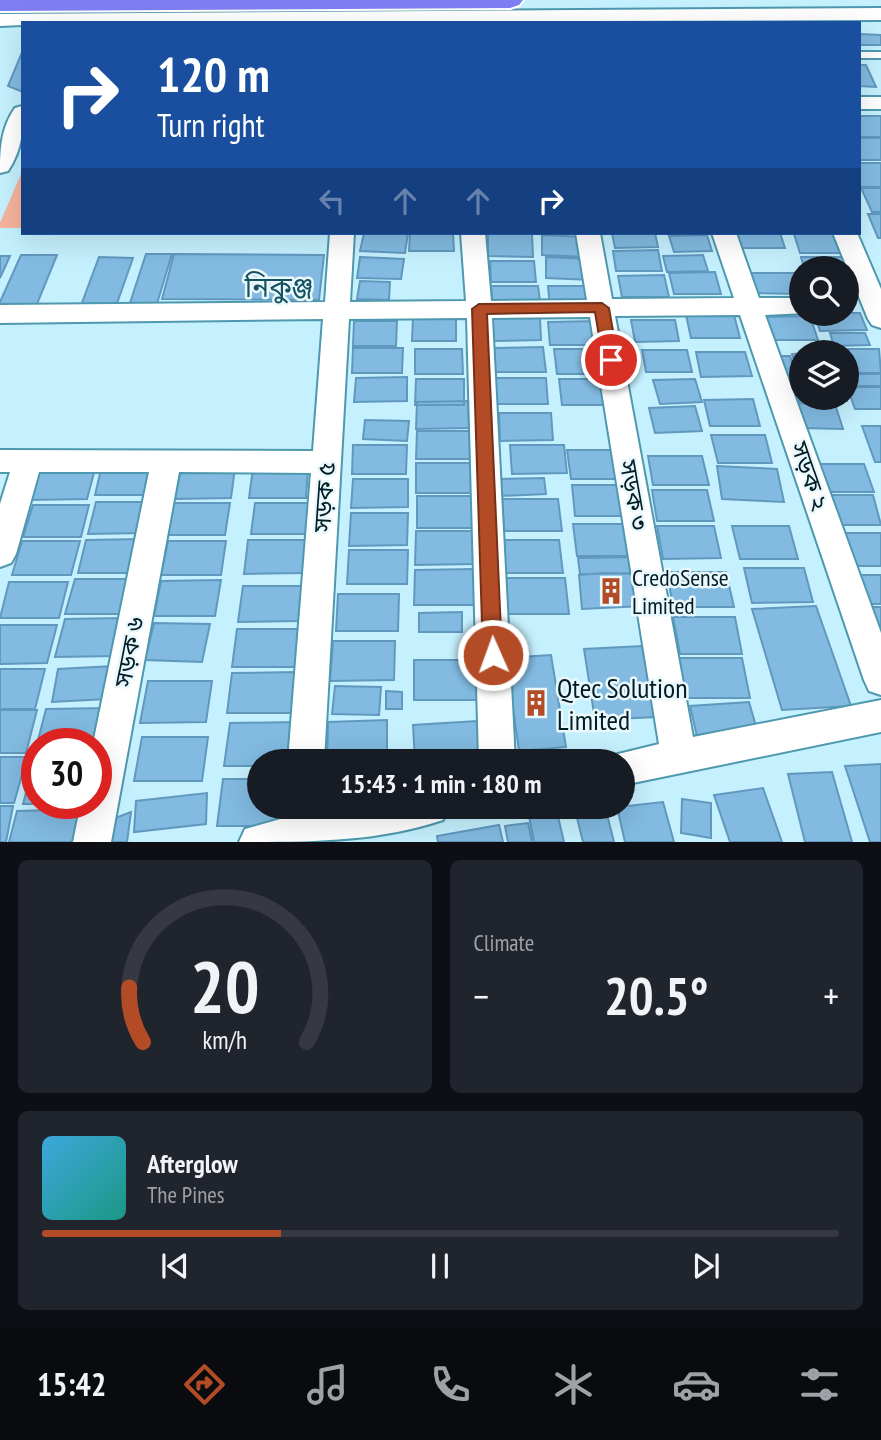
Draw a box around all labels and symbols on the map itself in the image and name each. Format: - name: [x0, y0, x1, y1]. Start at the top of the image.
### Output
- district label: নিকুঞ্জ: [244, 268, 313, 305]
- pin: [581, 330, 641, 390]
- street label: সড়ক ২: [784, 437, 836, 514]
- street label: সড়ক ৩: [612, 457, 655, 533]
- street label: সড়ক ৫: [306, 461, 342, 534]
- place label: CredoSense Limited: [632, 562, 729, 621]
- building icon: CredoSense Limited: [596, 576, 626, 606]
- street label: সড়ক ৬: [107, 614, 151, 691]
- position arrow: [456, 618, 530, 692]
- place label: Qtec Solution Limited: [557, 669, 687, 738]
- building icon: Qtec Solution Limited: [521, 688, 551, 718]
- speed limit sign: 30: [21, 728, 112, 819]

